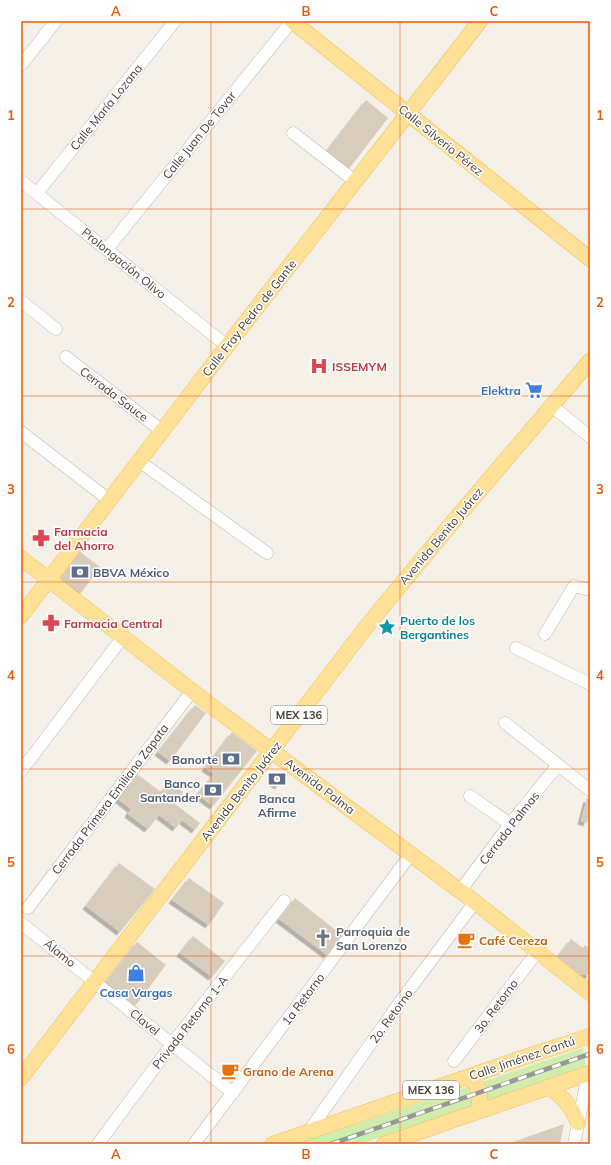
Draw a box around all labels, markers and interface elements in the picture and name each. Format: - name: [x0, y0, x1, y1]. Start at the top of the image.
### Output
- text: A: [111, 3, 121, 19]
- text: B: [302, 3, 311, 19]
- text: C: [490, 3, 499, 19]
- street label: Calle María Lozana: [67, 61, 145, 153]
- street label: Calle Juan De Tovar: [159, 88, 239, 182]
- street label: Calle Silverio Pérez: [396, 101, 486, 179]
- text: 1: [7, 107, 15, 123]
- text: 1: [596, 107, 604, 123]
- street label: Prolongación Olivo: [79, 224, 169, 302]
- street label: Calle Fray Pedro de Gante: [199, 257, 299, 379]
- text: 2: [7, 294, 15, 310]
- text: 2: [596, 294, 604, 310]
- hospital icon: ISSEMYM: [309, 356, 329, 376]
- place label: ISSEMYM: [332, 359, 387, 374]
- street label: Cerrada Sauce: [77, 363, 151, 425]
- supermarket icon: Elektra: [524, 380, 544, 400]
- place label: Elektra: [481, 383, 521, 398]
- text: 3: [7, 481, 15, 497]
- text: 3: [596, 481, 604, 497]
- street label: Avenida Benito Juárez: [396, 484, 486, 588]
- place label: Farmacia del Ahorro: [54, 524, 114, 553]
- pharmacy icon: Farmacia del Ahorro: [31, 528, 51, 548]
- bank icon: BBVA México: [70, 562, 90, 582]
- place label: BBVA México: [93, 565, 169, 580]
- pharmacy icon: Farmacia Central: [41, 613, 61, 633]
- place label: Puerto de los Bergantines: [400, 613, 475, 642]
- place label: Farmacia Central: [64, 616, 162, 631]
- place icon: Puerto de los Bergantines: [377, 617, 397, 637]
- text: 4: [7, 667, 15, 683]
- text: 4: [596, 667, 604, 683]
- road number: MEX 136: [271, 706, 327, 724]
- street label: Cerrada Primera Emiliano Zapata: [48, 721, 172, 877]
- street label: Avenida Benito Juárez: [197, 738, 285, 844]
- bank icon: Banorte: [221, 749, 241, 769]
- place label: Banorte: [172, 752, 218, 767]
- street label: Avenida Palma: [282, 755, 358, 817]
- bank icon: Banca Afirme: [267, 769, 287, 789]
- place label: Banco Santander: [140, 776, 200, 805]
- bank icon: Banco Santander: [203, 780, 223, 800]
- street label: Cerrada Palmas: [476, 788, 542, 868]
- place label: Banca Afirme: [258, 791, 297, 820]
- text: 5: [7, 854, 15, 870]
- text: 5: [596, 854, 604, 870]
- place label: Parroquia de San Lorenzo: [336, 924, 410, 953]
- church icon: Parroquia de San Lorenzo: [313, 928, 333, 948]
- cafe icon: Café Cereza: [456, 930, 476, 950]
- place label: Café Cereza: [479, 933, 548, 948]
- street label: Álamo: [41, 936, 79, 970]
- shop icon: Casa Vargas: [126, 963, 146, 983]
- street label: 1a Retorno: [279, 970, 328, 1028]
- street label: Privada Retorno 1-A: [149, 972, 231, 1071]
- street label: 3o. Retorno: [471, 976, 521, 1036]
- place label: Casa Vargas: [99, 985, 173, 1000]
- street label: 2o. Retorno: [366, 986, 416, 1046]
- street label: Clavel: [127, 1006, 163, 1038]
- street label: Calle Jiménez Cantú: [467, 1033, 577, 1083]
- text: 6: [7, 1041, 15, 1057]
- text: 6: [596, 1041, 604, 1057]
- cafe icon: Grano de Arena: [220, 1061, 240, 1081]
- place label: Grano de Arena: [243, 1064, 334, 1079]
- road number: MEX 136: [403, 1081, 459, 1099]
- text: A: [111, 1146, 121, 1162]
- text: B: [302, 1146, 311, 1162]
- text: C: [490, 1146, 499, 1162]

